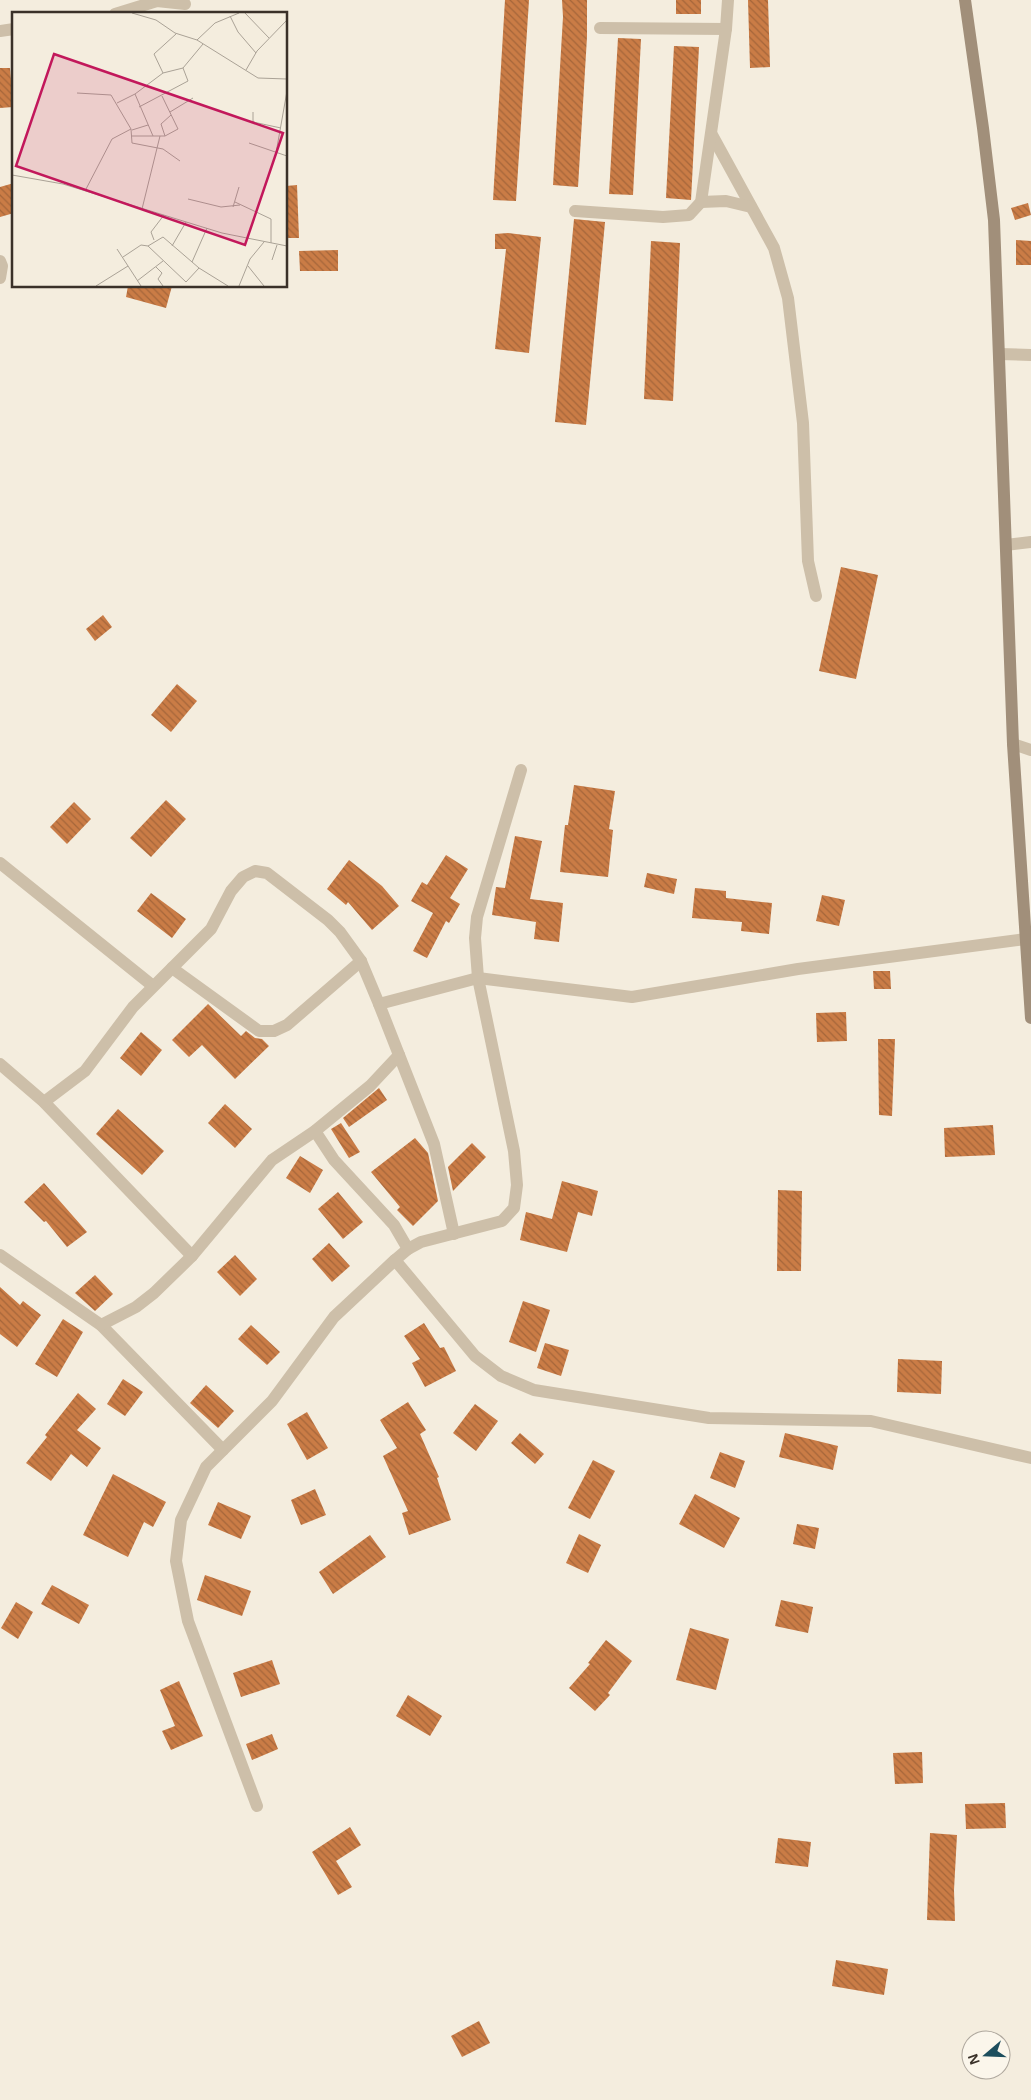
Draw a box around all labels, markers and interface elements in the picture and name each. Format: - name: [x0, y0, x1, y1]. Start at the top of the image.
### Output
- inset map: [12, 12, 288, 288]
- north arrow: [961, 2030, 1011, 2080]
- text: N: [964, 2052, 983, 2067]

